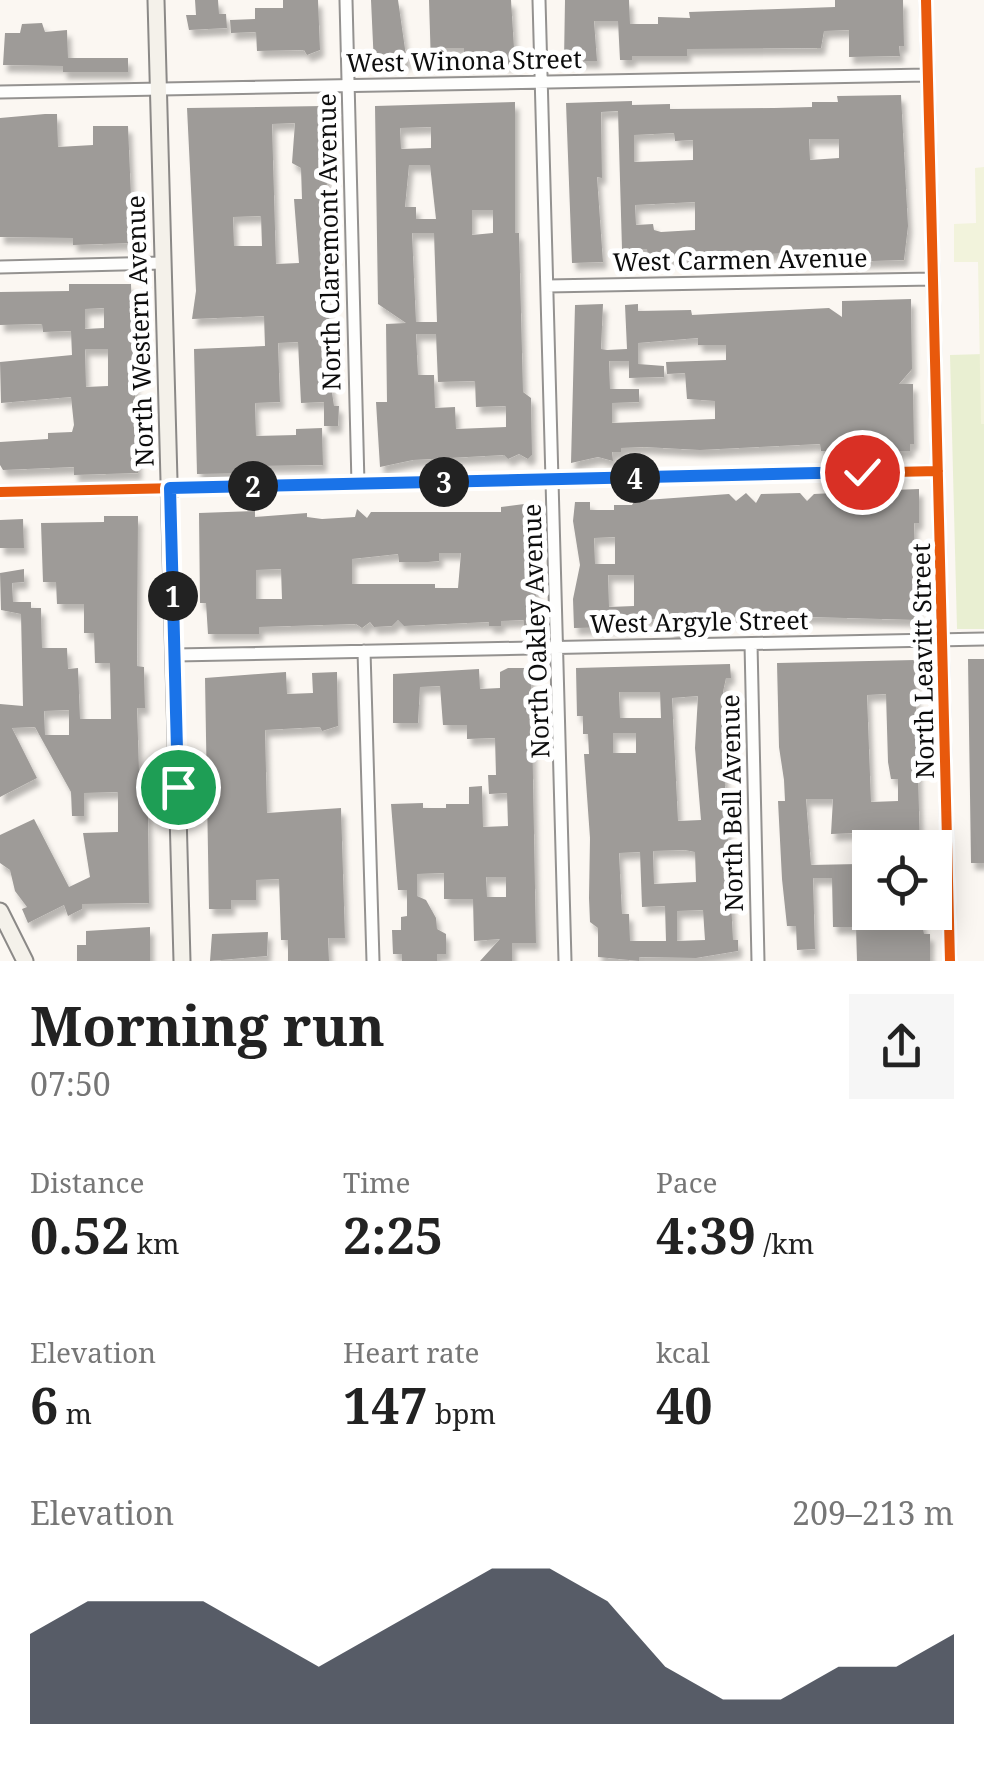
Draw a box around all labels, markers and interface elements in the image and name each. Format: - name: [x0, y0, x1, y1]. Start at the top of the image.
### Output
- street label: West Winona Street: [346, 41, 582, 79]
- street label: North Claremont Avenue: [308, 93, 348, 391]
- street label: North Western Avenue: [117, 195, 161, 467]
- street label: West Carmen Avenue: [612, 240, 868, 278]
- pin: [820, 430, 905, 515]
- icon: check: [835, 445, 890, 500]
- pin: 4: [610, 453, 660, 503]
- pin: 3: [419, 457, 469, 507]
- text: 4: [627, 459, 643, 497]
- pin: 2: [228, 461, 278, 511]
- text: 3: [436, 463, 452, 501]
- text: 2: [245, 467, 261, 505]
- street label: North Oakley Avenue: [514, 503, 556, 759]
- street label: North Leavitt Street: [903, 543, 941, 779]
- pin: 1: [148, 571, 198, 621]
- text: 1: [165, 577, 181, 615]
- street label: West Argyle Street: [589, 602, 809, 640]
- street label: North Bell Avenue: [712, 694, 750, 912]
- pin: [136, 745, 221, 830]
- icon: arrive: [151, 760, 206, 815]
- map controls: [852, 830, 952, 930]
- button: locate: [852, 830, 952, 930]
- text: Morning run: [30, 987, 385, 1062]
- button: share: [849, 994, 954, 1099]
- text: 07:50: [30, 1062, 111, 1105]
- text: Distance: [30, 1163, 144, 1201]
- text: Time: [343, 1163, 411, 1201]
- text: Pace: [656, 1163, 717, 1201]
- text: 0.52: [30, 1201, 129, 1269]
- text: 2:25: [343, 1201, 443, 1269]
- text: 4:39: [656, 1201, 756, 1269]
- text: km: [129, 1224, 180, 1262]
- text: /km: [756, 1224, 814, 1262]
- text: Elevation: [30, 1333, 156, 1371]
- text: Heart rate: [343, 1333, 480, 1371]
- text: kcal: [656, 1333, 710, 1371]
- text: 6: [30, 1371, 58, 1439]
- text: 147: [343, 1371, 428, 1439]
- text: 40: [656, 1371, 713, 1439]
- text: m: [58, 1394, 92, 1432]
- text: bpm: [428, 1394, 496, 1432]
- text: Elevation: [30, 1491, 174, 1534]
- text: 209–213 m: [792, 1491, 954, 1534]

